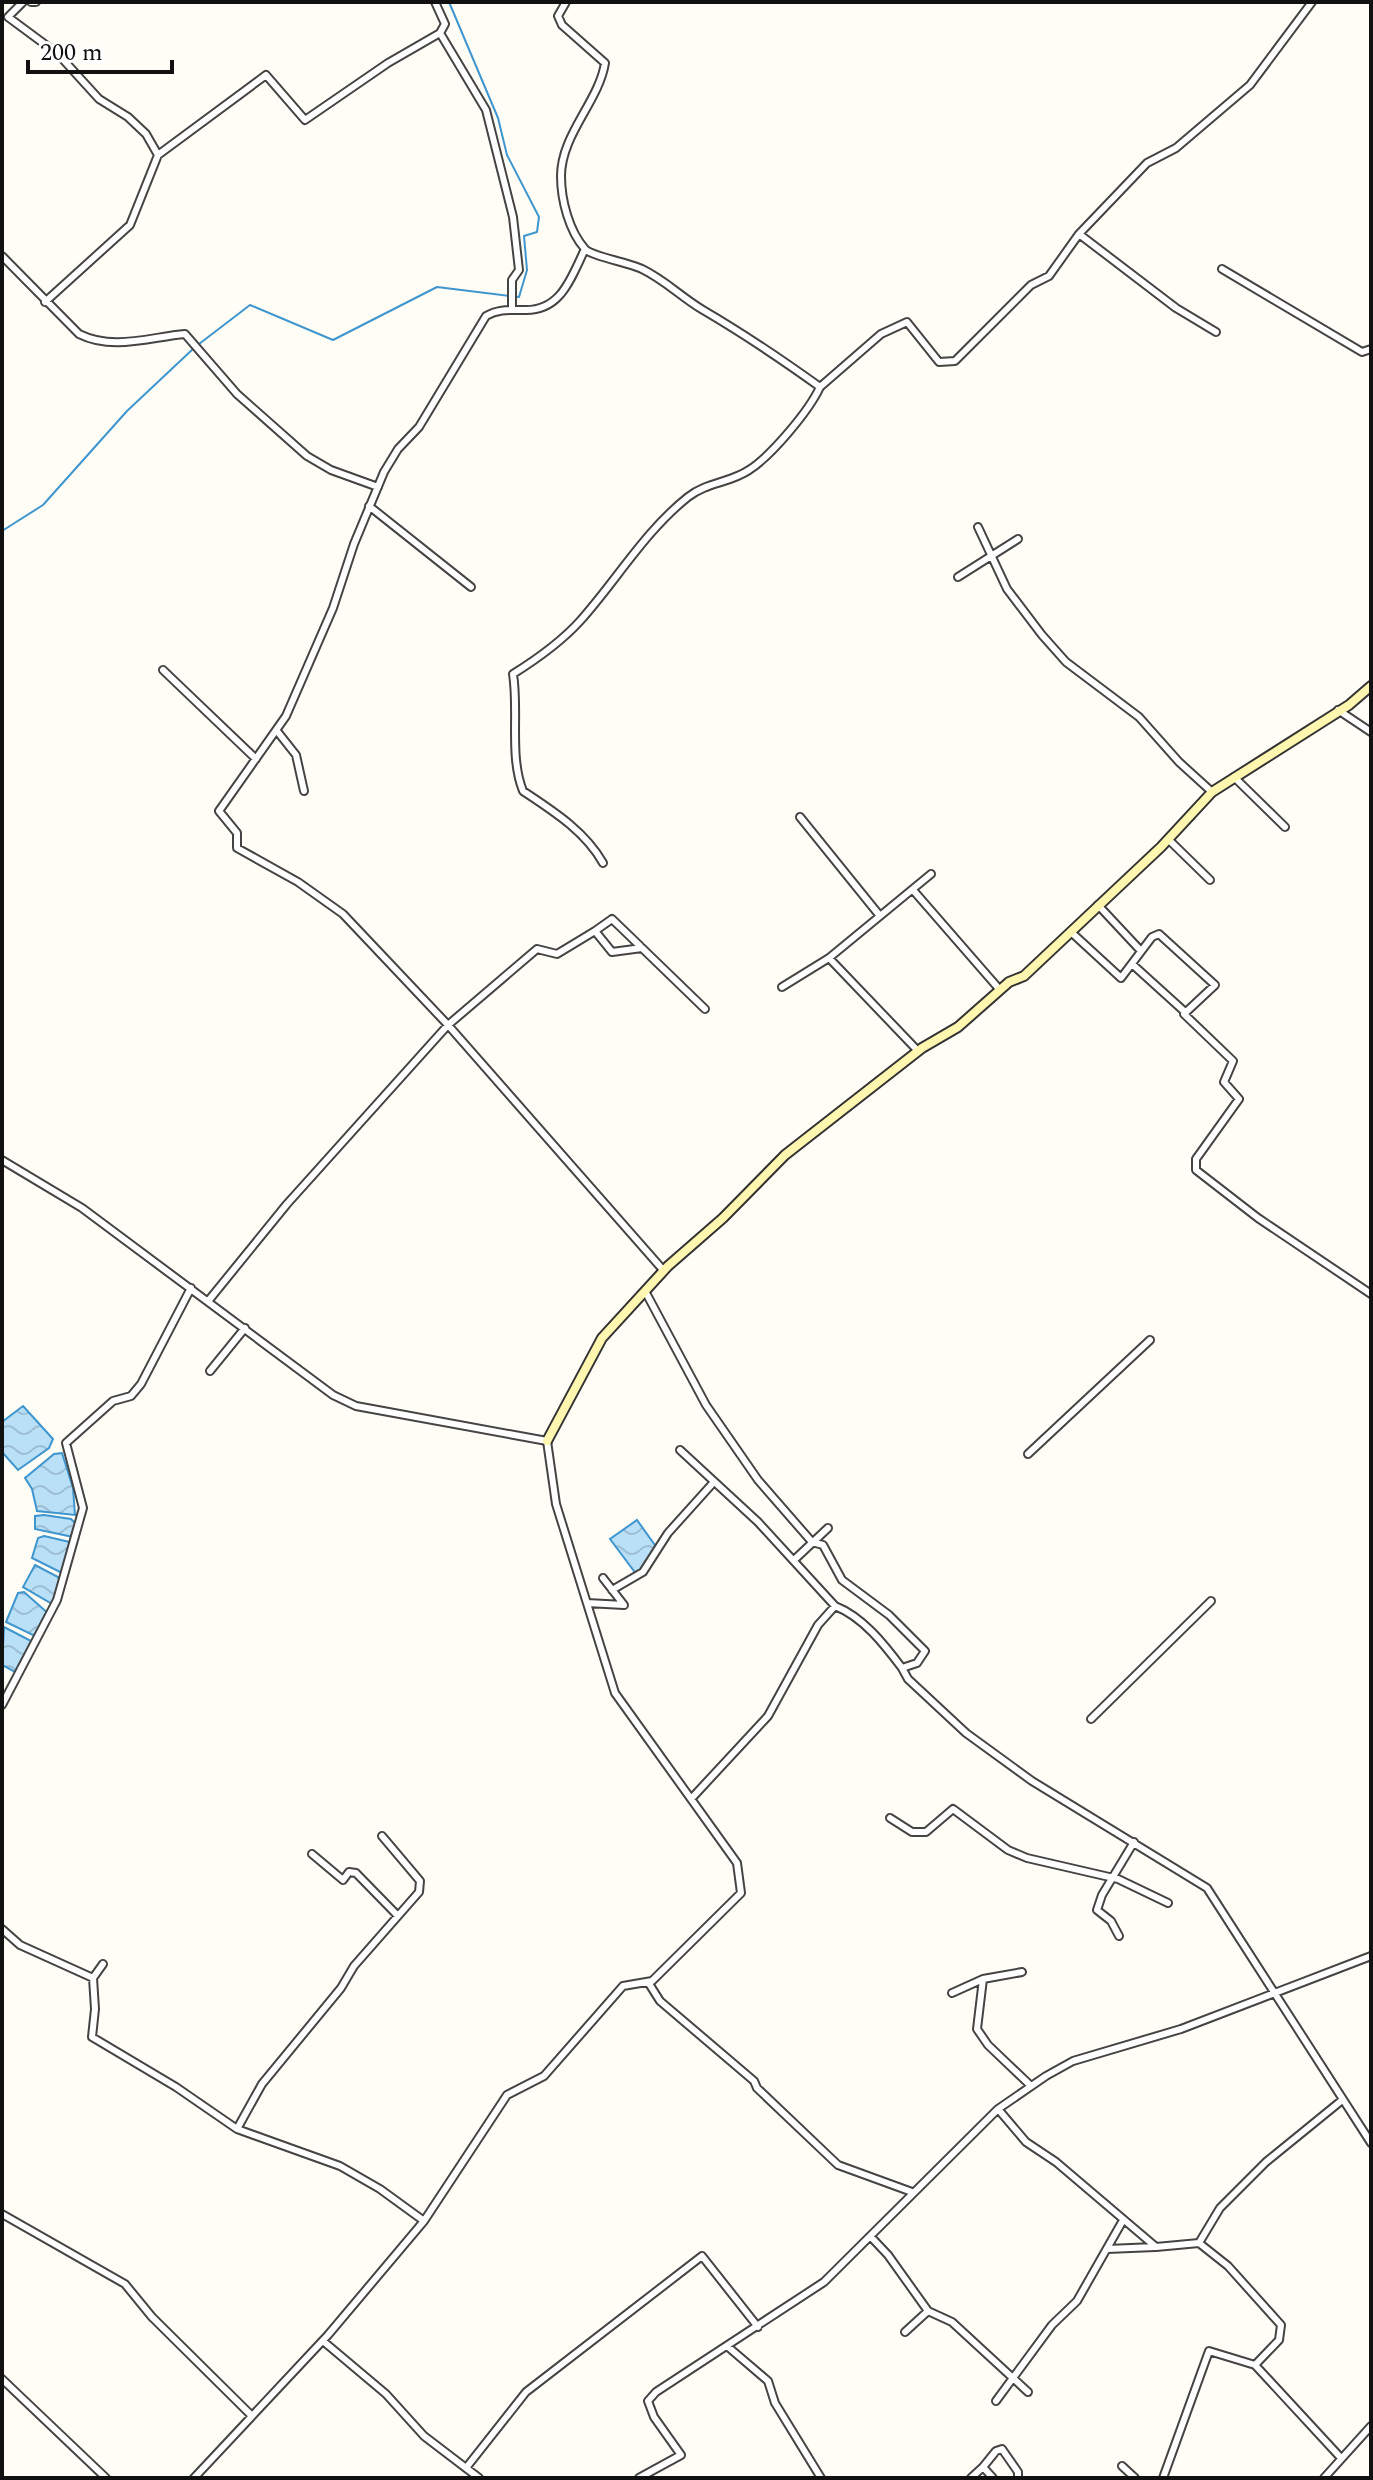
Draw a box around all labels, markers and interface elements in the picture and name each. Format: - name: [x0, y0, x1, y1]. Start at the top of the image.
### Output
- scale bar: [28, 24, 172, 74]
- text: 200 m: [40, 35, 103, 71]

